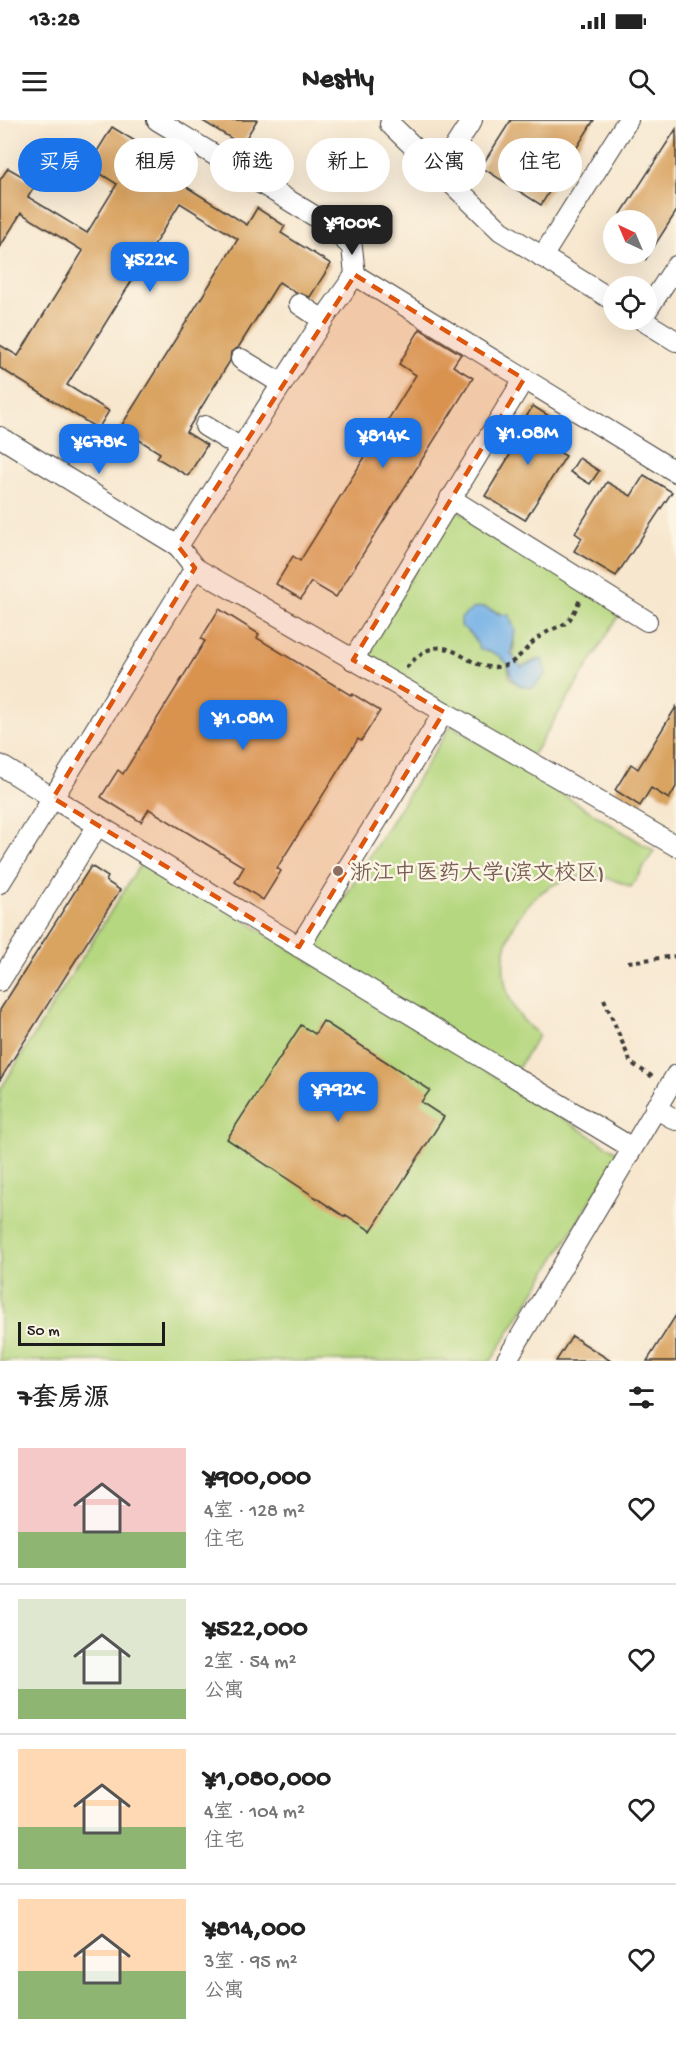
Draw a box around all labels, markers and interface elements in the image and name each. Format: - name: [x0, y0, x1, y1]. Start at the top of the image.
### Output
- text: 13:28: [30, 8, 80, 34]
- icon: menu: [18, 65, 51, 98]
- text: Nestly: [302, 65, 374, 97]
- icon: search: [625, 65, 658, 98]
- chip: 买房: [18, 138, 102, 192]
- chip: 租房: [114, 138, 198, 192]
- chip: 筛选: [210, 138, 294, 192]
- chip: 新上: [306, 138, 390, 192]
- chip: 公寓: [402, 138, 486, 192]
- chip: 住宅: [498, 138, 582, 192]
- pin: ¥900K: [310, 205, 394, 256]
- north arrow: [603, 210, 657, 264]
- map controls: [603, 210, 657, 330]
- text: ¥900K: [325, 213, 379, 236]
- pin: ¥522K: [108, 242, 192, 293]
- text: ¥522K: [125, 250, 175, 273]
- button: locate: [603, 276, 657, 330]
- pin: ¥1.08M: [479, 415, 577, 466]
- pin: ¥814K: [341, 418, 425, 469]
- text: ¥1.08M: [498, 423, 558, 446]
- pin: ¥678K: [57, 424, 141, 475]
- text: ¥814K: [359, 426, 407, 449]
- text: ¥678K: [73, 432, 125, 455]
- pin: ¥1.08M: [194, 700, 292, 751]
- text: ¥1.08M: [213, 708, 273, 731]
- place label: 浙江中医药大学(滨文校区): [350, 860, 604, 888]
- marker: 浙江中医药大学(滨文校区): [331, 864, 345, 878]
- pin: ¥792K: [296, 1072, 380, 1123]
- text: ¥792K: [313, 1080, 363, 1103]
- scale bar: [18, 1319, 165, 1346]
- text: 50 m: [27, 1323, 60, 1342]
- icon: filters: [625, 1381, 658, 1414]
- text: 7套房源: [18, 1385, 110, 1416]
- text: ¥900,000: [204, 1464, 311, 1495]
- icon: home: [66, 1472, 138, 1544]
- icon: heart: [625, 1492, 658, 1525]
- text: 4室 · 128 m²: [204, 1501, 305, 1524]
- text: 住宅: [204, 1530, 244, 1553]
- text: ¥522,000: [204, 1615, 308, 1646]
- icon: home: [66, 1623, 138, 1695]
- icon: heart: [625, 1643, 658, 1676]
- text: 2室 · 54 m²: [204, 1652, 296, 1675]
- text: 公寓: [204, 1681, 244, 1704]
- text: ¥1,080,000: [204, 1765, 331, 1796]
- icon: home: [66, 1773, 138, 1845]
- icon: heart: [625, 1793, 658, 1826]
- text: 4室 · 104 m²: [204, 1802, 305, 1825]
- text: 住宅: [204, 1831, 244, 1854]
- text: ¥814,000: [204, 1915, 306, 1946]
- icon: home: [66, 1923, 138, 1995]
- icon: heart: [625, 1943, 658, 1976]
- text: 3室 · 95 m²: [204, 1952, 298, 1975]
- text: 公寓: [204, 1981, 244, 2004]

